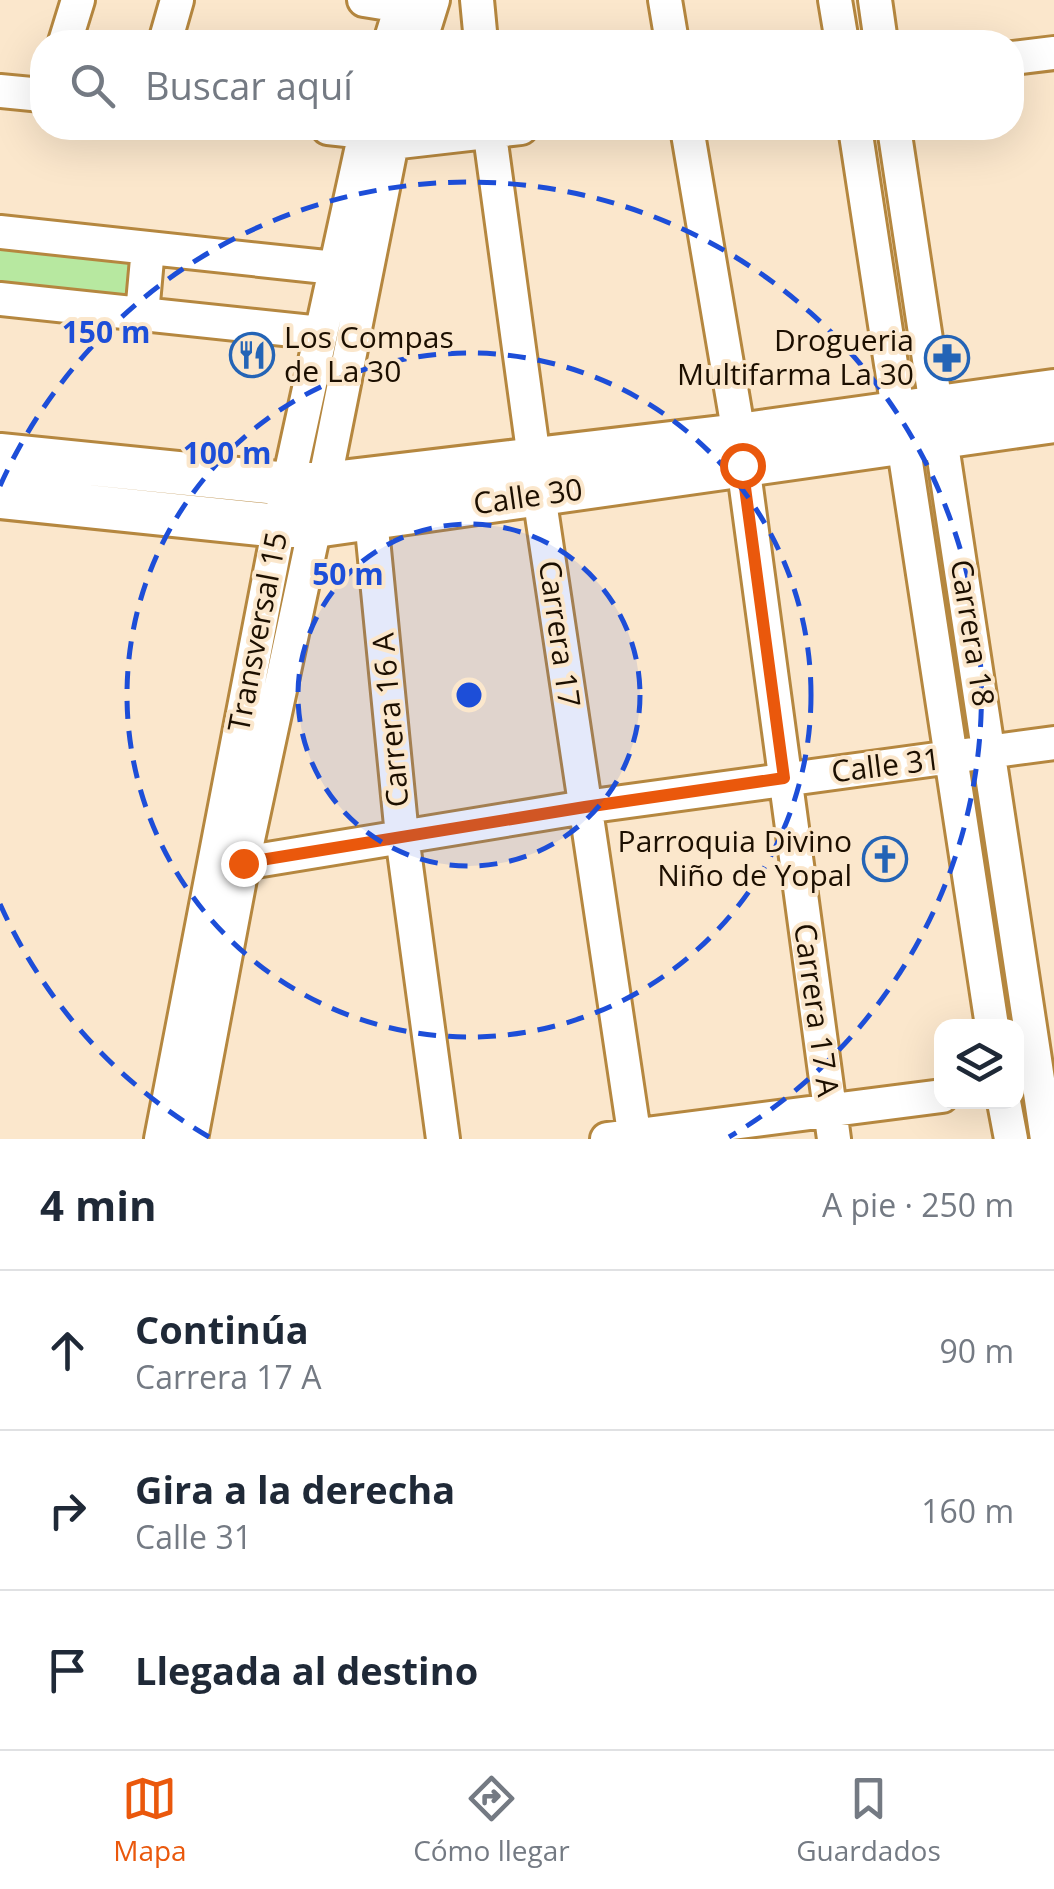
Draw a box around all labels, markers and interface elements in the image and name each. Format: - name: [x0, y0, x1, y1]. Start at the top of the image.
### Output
- search box: [30, 30, 1024, 140]
- icon: search: [65, 58, 120, 113]
- text: Buscar aquí: [145, 59, 353, 111]
- text: 150 m: [62, 311, 150, 352]
- place label: Los Compas de La 30: [284, 316, 454, 391]
- place label: Drogueria Multifarma La 30: [677, 319, 914, 394]
- restaurant icon: Los Compas de La 30: [229, 332, 275, 378]
- pharmacy icon: Drogueria Multifarma La 30: [924, 335, 970, 381]
- text: 100 m: [183, 432, 271, 473]
- route start: [720, 443, 766, 489]
- street label: Calle 30: [471, 468, 585, 523]
- street label: Transversal 15: [217, 528, 296, 735]
- text: 50 m: [312, 553, 384, 594]
- street label: Carrera 18: [942, 556, 1005, 709]
- street label: Carrera 17: [530, 558, 591, 710]
- street label: Carrera 16 A: [361, 631, 418, 809]
- centre of rings: [451, 677, 487, 713]
- street label: Calle 31: [829, 737, 943, 792]
- place label: Parroquia Divino Niño de Yopal: [618, 820, 852, 895]
- church icon: Parroquia Divino Niño de Yopal: [862, 836, 908, 882]
- route end: [221, 841, 267, 887]
- street label: Carrera 17 A: [785, 920, 850, 1099]
- map controls: [934, 1019, 1024, 1109]
- button: layers: [934, 1019, 1024, 1109]
- text: 4 min: [40, 1176, 157, 1233]
- text: A pie · 250 m: [822, 1183, 1014, 1226]
- text: Continúa: [135, 1303, 309, 1355]
- icon: ahead: [40, 1323, 95, 1378]
- text: 90 m: [939, 1329, 1014, 1372]
- text: Carrera 17 A: [135, 1355, 321, 1398]
- text: Gira a la derecha: [135, 1463, 455, 1515]
- icon: right: [40, 1483, 95, 1538]
- text: 160 m: [921, 1489, 1014, 1532]
- text: Calle 31: [135, 1515, 252, 1558]
- icon: arrive: [40, 1643, 95, 1698]
- text: Llegada al destino: [135, 1644, 478, 1696]
- tab: Mapa: [113, 1771, 187, 1869]
- tab: Cómo llegar: [413, 1771, 570, 1869]
- tab: Guardados: [796, 1771, 941, 1869]

